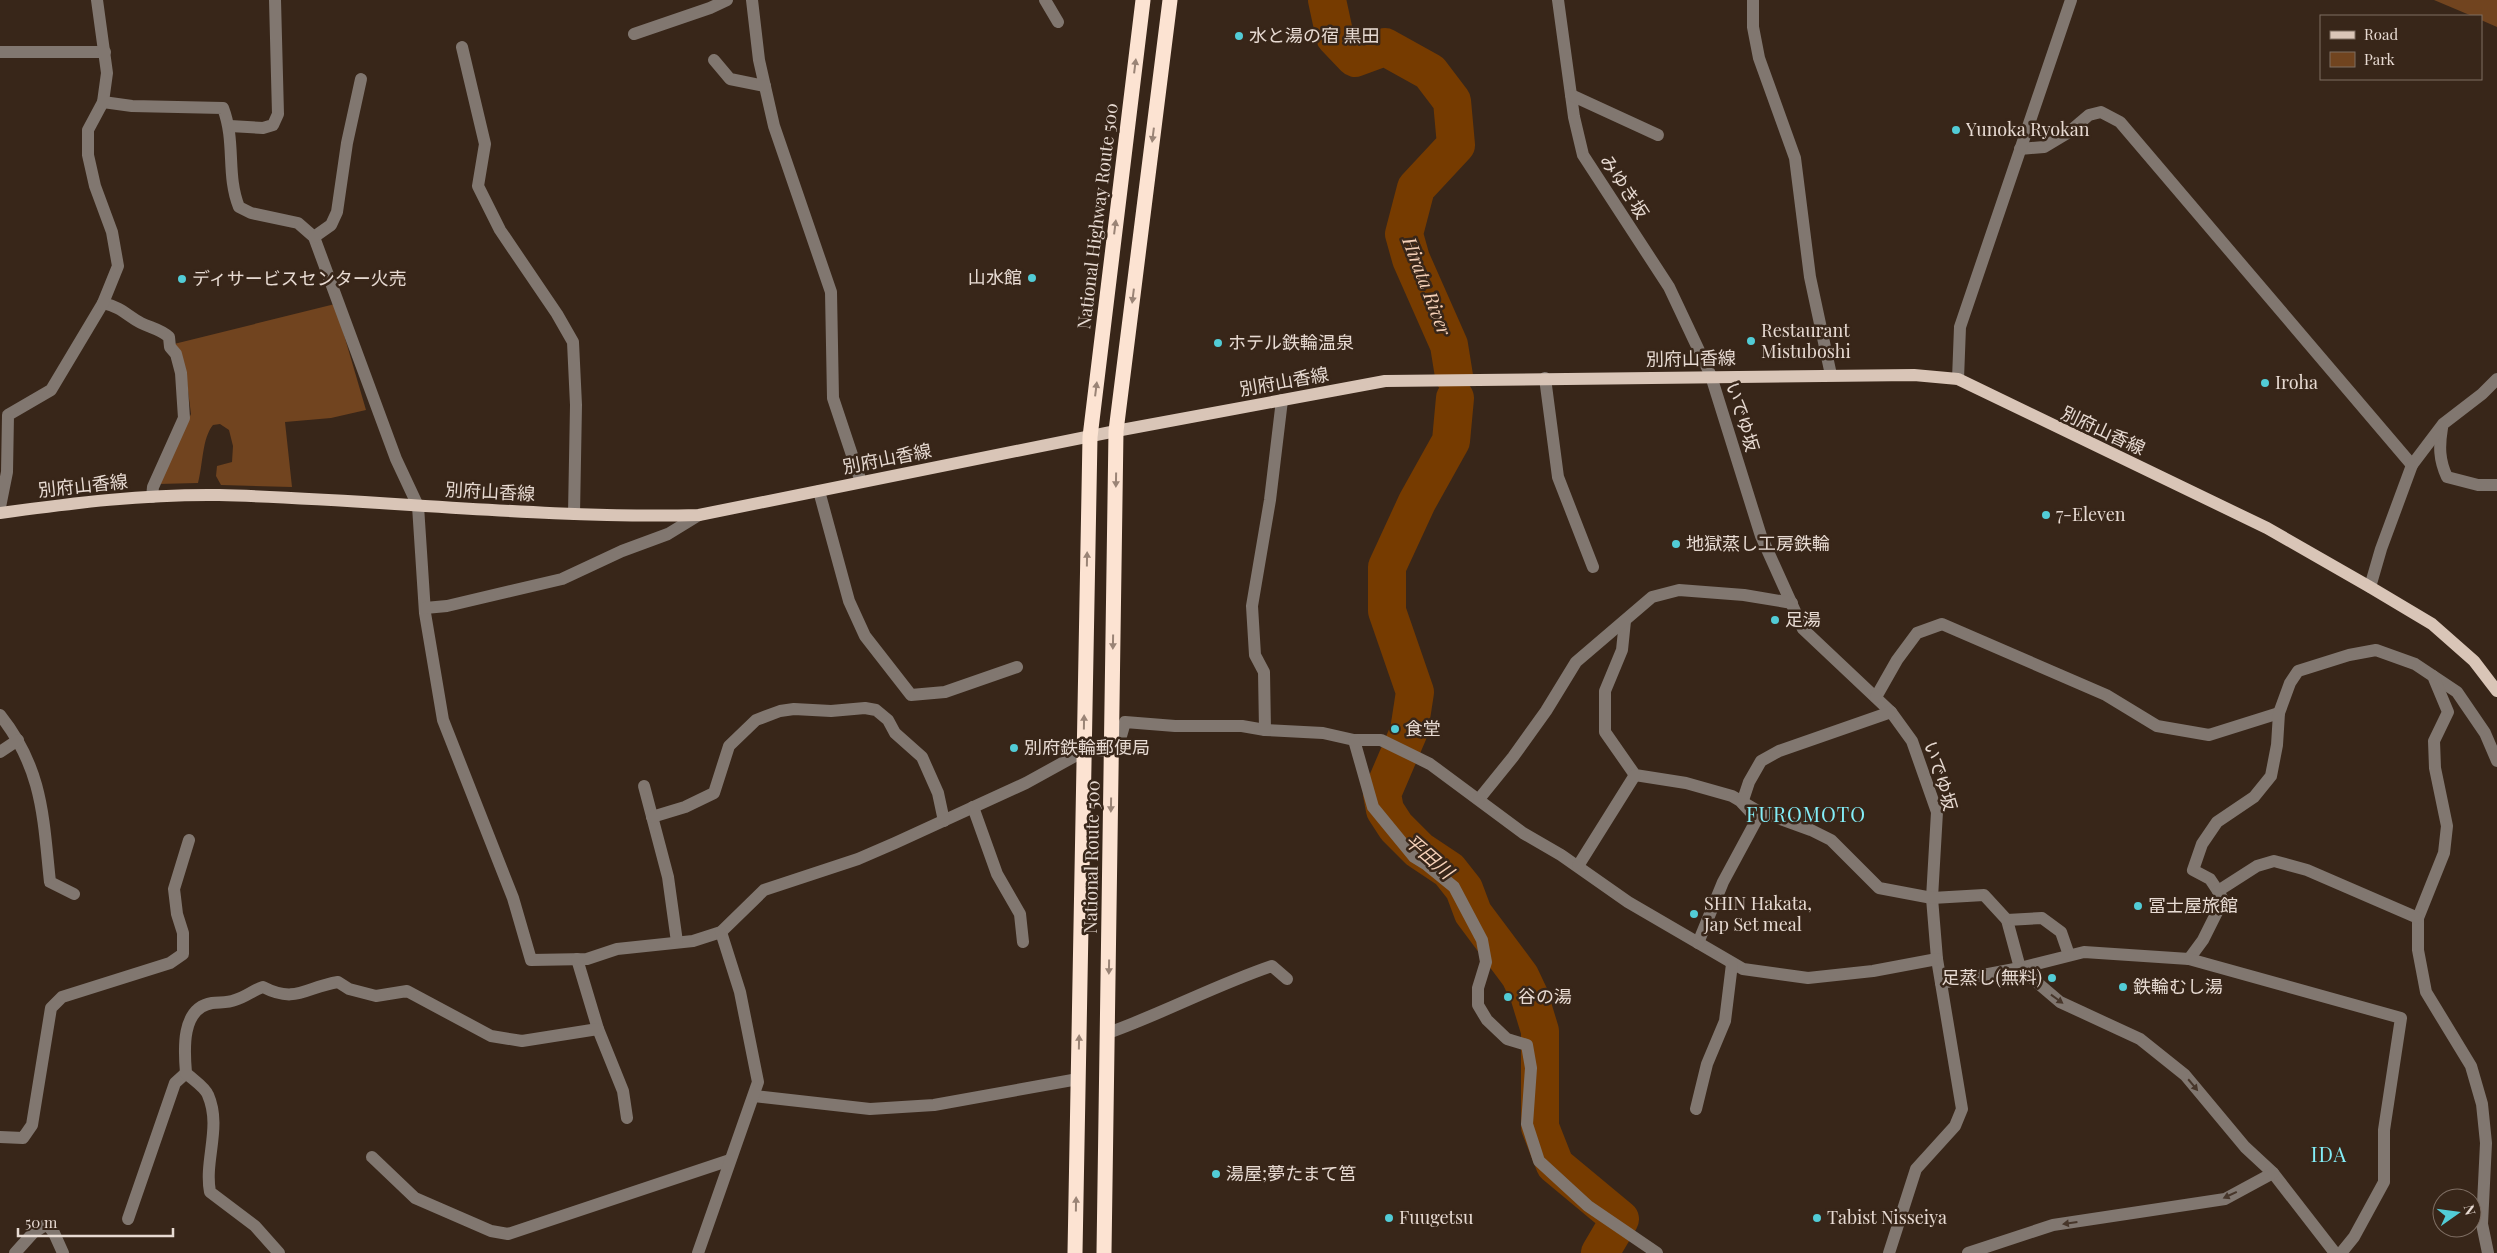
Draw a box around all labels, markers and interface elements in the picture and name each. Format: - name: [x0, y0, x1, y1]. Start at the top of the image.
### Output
- legend: [2320, 15, 2482, 80]
- place label: 水と湯の宿 黒田: [1249, 23, 1379, 47]
- text: Road: [2364, 24, 2398, 44]
- marker: 水と湯の宿 黒田: [1233, 30, 1245, 42]
- text: Park: [2364, 49, 2396, 69]
- one-way arrow: [1131, 58, 1139, 74]
- street label: National Highway Route 500: [1071, 101, 1123, 330]
- place label: Yunoka Ryokan: [1965, 117, 2090, 141]
- marker: Yunoka Ryokan: [1950, 124, 1962, 136]
- one-way arrow: [1149, 128, 1157, 144]
- street label: みゆき坂: [1595, 150, 1655, 223]
- one-way arrow: [1111, 219, 1119, 235]
- water label: Hirata River: [1397, 232, 1459, 339]
- place label: 山水館: [968, 265, 1022, 289]
- place label: ディサービスセンター火売: [192, 266, 407, 290]
- marker: 山水館: [1026, 272, 1038, 284]
- marker: ディサービスセンター火売: [176, 273, 188, 285]
- one-way arrow: [1129, 289, 1137, 305]
- place label: Restaurant Mistuboshi: [1761, 318, 1851, 363]
- place label: ホテル鉄輪温泉: [1228, 330, 1354, 354]
- marker: Restaurant Mistuboshi: [1745, 335, 1757, 347]
- marker: ホテル鉄輪温泉: [1212, 337, 1224, 349]
- street label: 別府山香線: [1646, 345, 1736, 371]
- street label: 別府山香線: [1237, 361, 1330, 401]
- place label: Iroha: [2275, 370, 2318, 394]
- marker: Iroha: [2259, 377, 2271, 389]
- street label: いでゆ坂: [1721, 379, 1765, 454]
- one-way arrow: [1092, 380, 1100, 396]
- street label: 別府山香線: [2058, 400, 2149, 460]
- street label: 別府山香線: [840, 438, 933, 478]
- street label: 別府山香線: [37, 468, 129, 502]
- one-way arrow: [1112, 472, 1120, 488]
- street label: 別府山香線: [444, 477, 536, 505]
- place label: 7-Eleven: [2056, 502, 2126, 526]
- marker: 7-Eleven: [2040, 509, 2052, 521]
- place label: 地獄蒸し工房鉄輪: [1686, 531, 1830, 555]
- marker: 地獄蒸し工房鉄輪: [1670, 538, 1682, 550]
- one-way arrow: [1084, 551, 1092, 567]
- place label: 足湯: [1785, 607, 1821, 631]
- marker: 足湯: [1769, 614, 1781, 626]
- one-way arrow: [1109, 635, 1117, 651]
- one-way arrow: [1081, 714, 1089, 730]
- place label: 食堂: [1405, 716, 1441, 740]
- marker: 食堂: [1389, 723, 1401, 735]
- place label: 別府鉄輪郵便局: [1024, 735, 1150, 759]
- street label: いでゆ坂: [1919, 738, 1963, 813]
- marker: 別府鉄輪郵便局: [1008, 742, 1020, 754]
- street label: National Route 500: [1078, 780, 1104, 934]
- one-way arrow: [1107, 797, 1115, 813]
- district label: FUROMOTO: [1746, 800, 1866, 827]
- water label: 平田川: [1400, 827, 1461, 885]
- place label: SHIN Hakata, Jap Set meal: [1703, 891, 1812, 936]
- place label: 冨士屋旅館: [2148, 893, 2238, 917]
- marker: 冨士屋旅館: [2132, 900, 2144, 912]
- marker: SHIN Hakata, Jap Set meal: [1688, 908, 1700, 920]
- one-way arrow: [1105, 960, 1113, 976]
- place label: 足蒸し(無料): [1941, 965, 2042, 989]
- marker: 足蒸し(無料): [2046, 972, 2058, 984]
- place label: 鉄輪むし湯: [2133, 974, 2223, 998]
- marker: 鉄輪むし湯: [2117, 981, 2129, 993]
- place label: 谷の湯: [1518, 984, 1572, 1008]
- marker: 谷の湯: [1502, 991, 1514, 1003]
- one-way arrow: [2050, 994, 2064, 1004]
- one-way arrow: [1075, 1034, 1083, 1050]
- one-way arrow: [2187, 1078, 2199, 1090]
- district label: IDA: [2311, 1140, 2347, 1167]
- place label: 湯屋;夢たまて筥: [1226, 1161, 1357, 1185]
- marker: 湯屋;夢たまて筥: [1210, 1168, 1222, 1180]
- north arrow: [2432, 1188, 2482, 1238]
- one-way arrow: [2223, 1192, 2237, 1200]
- one-way arrow: [1072, 1196, 1080, 1212]
- text: N: [2460, 1203, 2481, 1217]
- place label: Fuugetsu: [1399, 1205, 1474, 1229]
- place label: Tabist Nisseiya: [1827, 1205, 1947, 1229]
- scale bar: [18, 1206, 172, 1238]
- text: 50 m: [25, 1212, 58, 1232]
- marker: Fuugetsu: [1383, 1212, 1395, 1224]
- marker: Tabist Nisseiya: [1811, 1212, 1823, 1224]
- one-way arrow: [2062, 1219, 2078, 1227]

